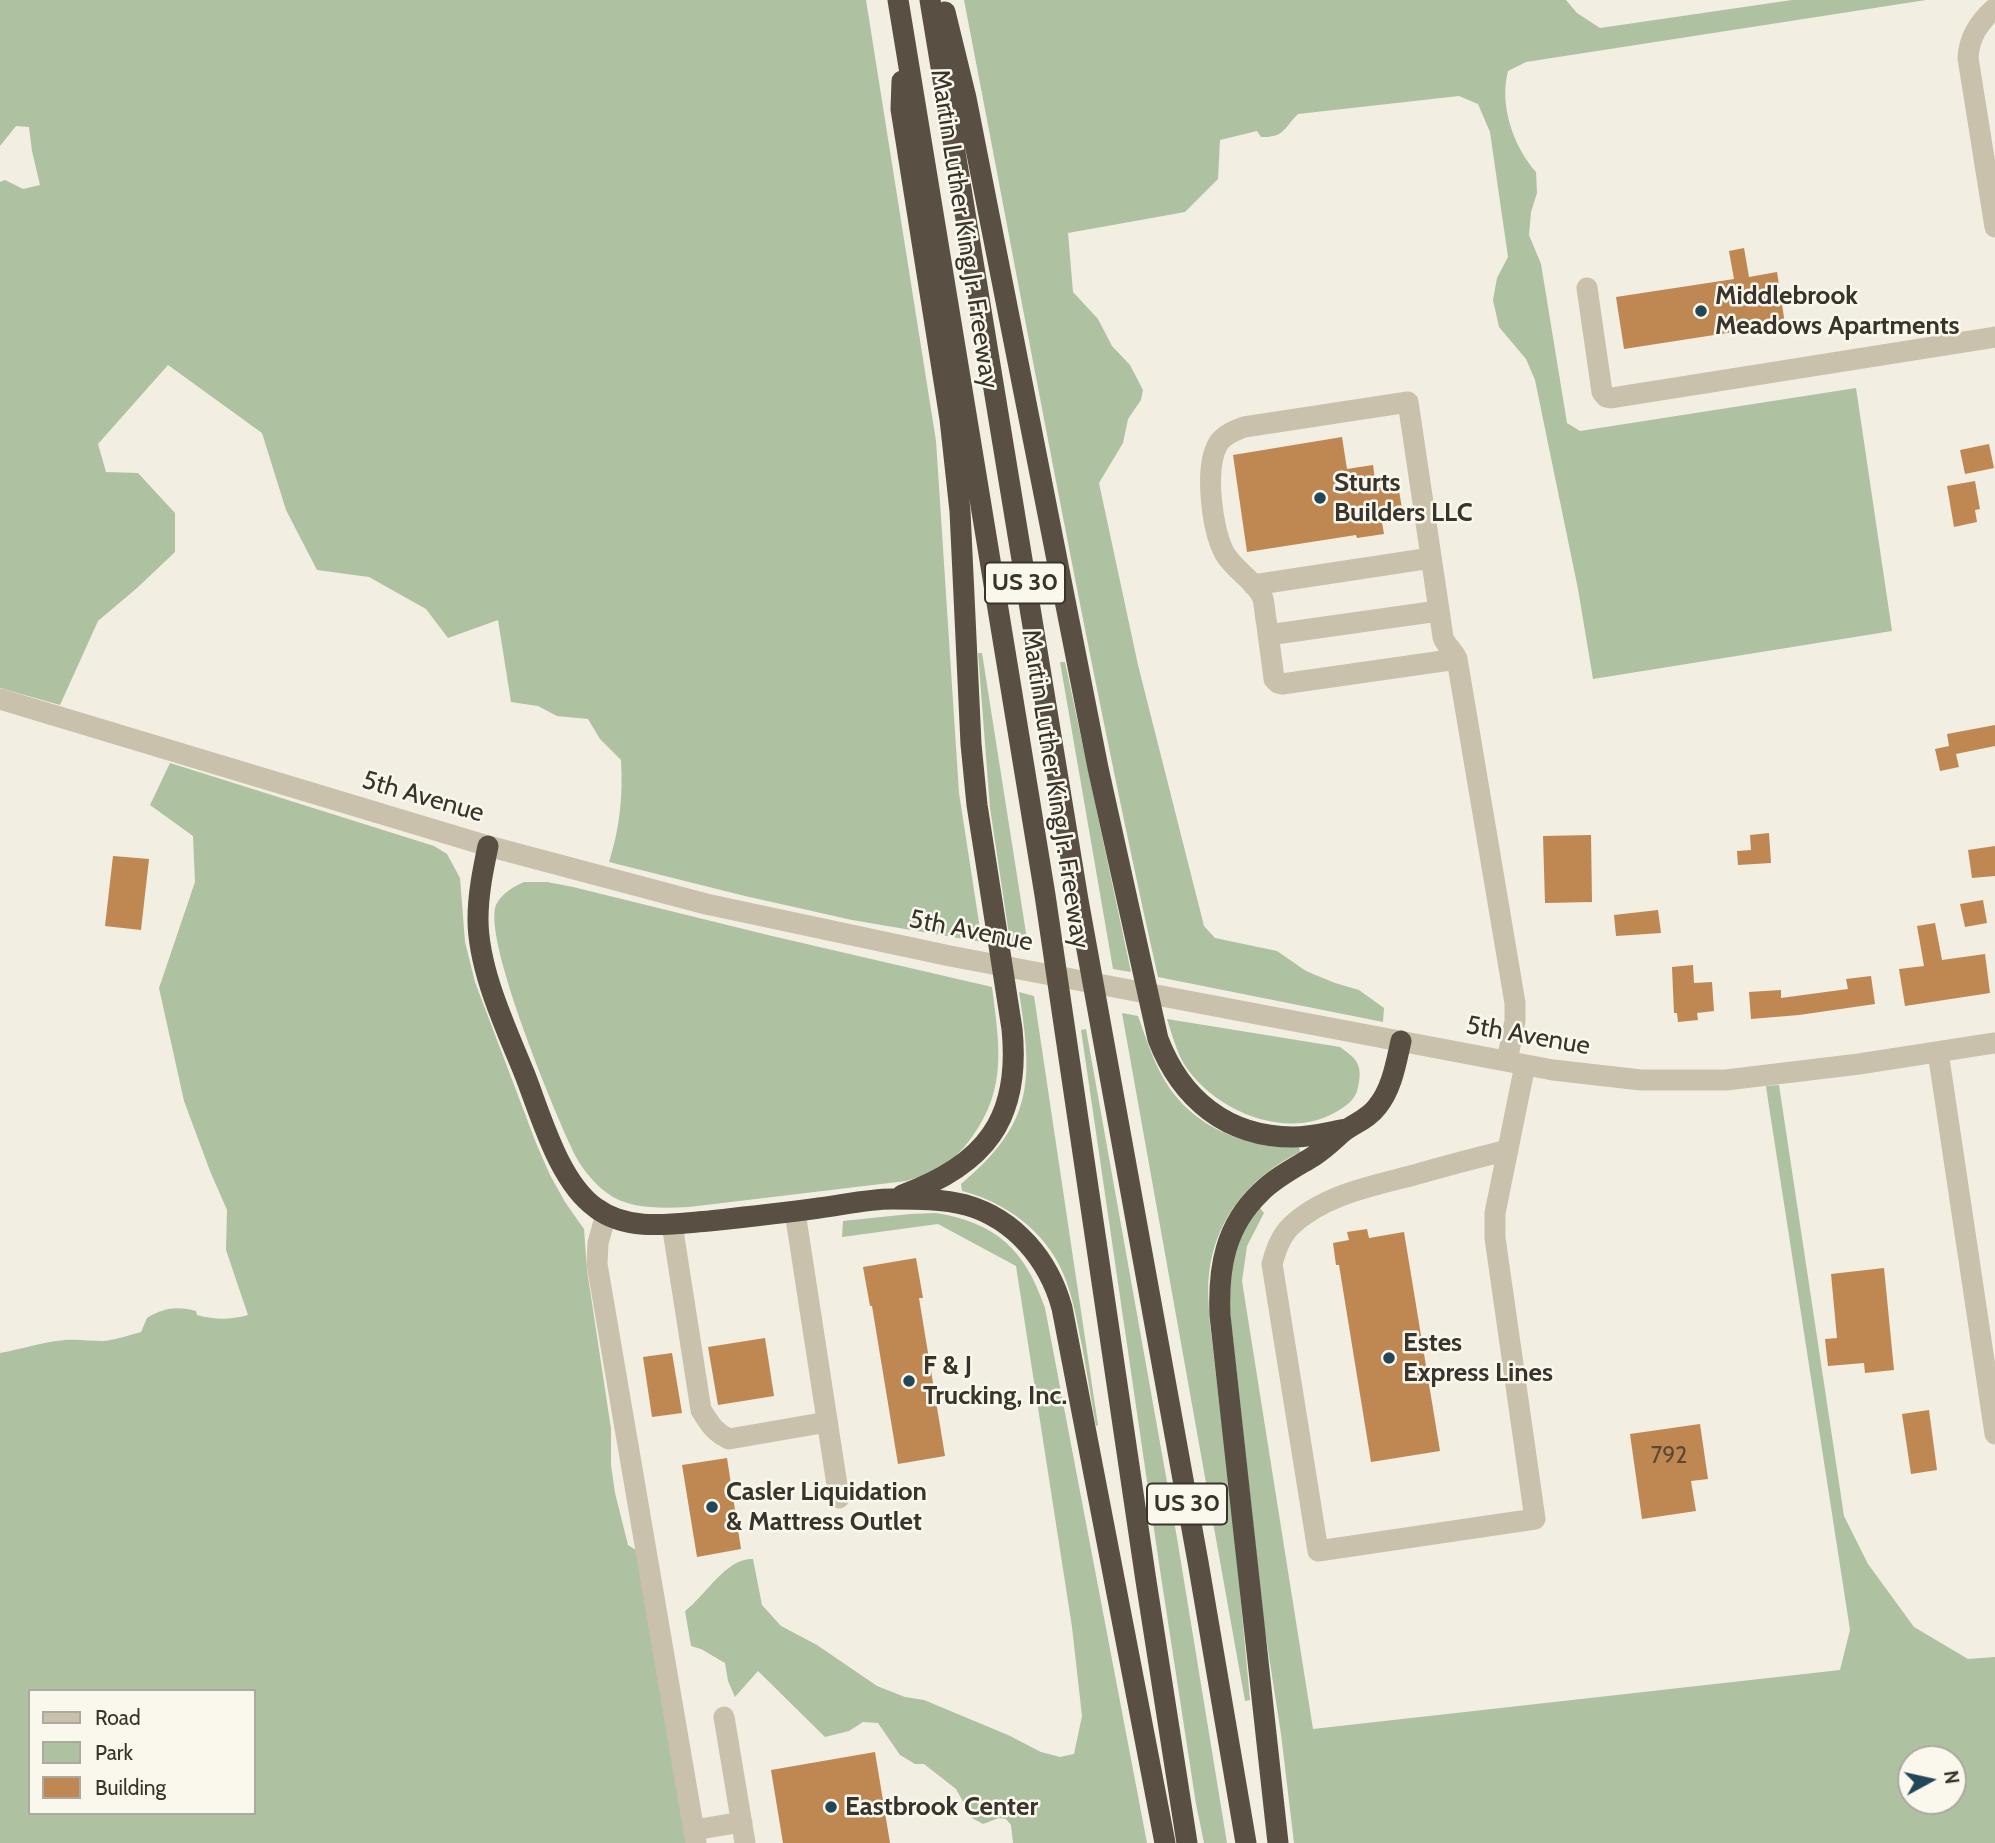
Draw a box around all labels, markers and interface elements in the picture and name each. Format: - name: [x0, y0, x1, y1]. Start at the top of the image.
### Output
- street label: Martin Luther King Jr. Freeway: [923, 67, 1005, 391]
- place label: Middlebrook Meadows Apartments: [1715, 280, 1960, 342]
- marker: Middlebrook Meadows Apartments: [1693, 303, 1709, 319]
- place label: Sturts Builders LLC: [1334, 467, 1473, 528]
- marker: Sturts Builders LLC: [1312, 490, 1328, 506]
- road number: US 30: [985, 562, 1065, 604]
- street label: Martin Luther King Jr. Freeway: [1014, 627, 1096, 951]
- street label: 5th Avenue: [359, 765, 487, 829]
- street label: 5th Avenue: [907, 904, 1035, 958]
- street label: 5th Avenue: [1464, 1010, 1592, 1062]
- place label: Estes Express Lines: [1403, 1327, 1553, 1388]
- place label: F & J Trucking, Inc.: [923, 1350, 1067, 1412]
- marker: Estes Express Lines: [1381, 1350, 1397, 1366]
- marker: F & J Trucking, Inc.: [901, 1373, 917, 1389]
- house number: 792: [1651, 1442, 1687, 1470]
- place label: Casler Liquidation & Mattress Outlet: [726, 1476, 927, 1538]
- road number: US 30: [1147, 1484, 1227, 1524]
- marker: Casler Liquidation & Mattress Outlet: [704, 1499, 720, 1515]
- legend: [28, 1689, 256, 1815]
- text: Road: [95, 1705, 141, 1730]
- text: Park: [95, 1740, 133, 1765]
- north arrow: [1897, 1745, 1967, 1815]
- text: N: [1939, 1769, 1964, 1786]
- text: Building: [95, 1775, 166, 1800]
- place label: Eastbrook Center: [845, 1791, 1038, 1823]
- marker: Eastbrook Center: [823, 1799, 839, 1815]

